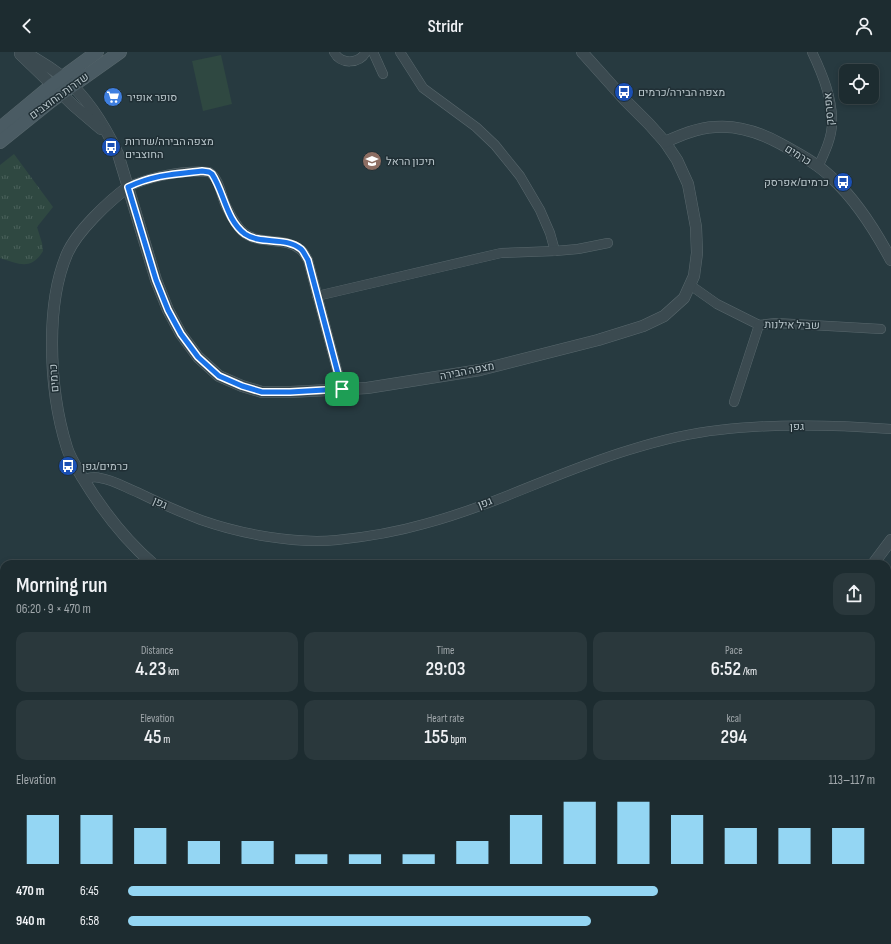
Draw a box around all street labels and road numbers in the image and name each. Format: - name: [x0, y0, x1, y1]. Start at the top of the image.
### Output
- street label: שדרות החוצבים: [27, 70, 91, 122]
- street label: אפרסק: [821, 92, 837, 126]
- street label: כרמים: [782, 142, 814, 168]
- street label: שביל אילנות: [764, 318, 820, 332]
- street label: מצפה הבירה: [438, 359, 496, 383]
- street label: כרמים: [47, 363, 61, 393]
- street label: גפן: [790, 420, 804, 433]
- street label: גפן: [151, 494, 169, 512]
- street label: גפן: [476, 494, 494, 512]

